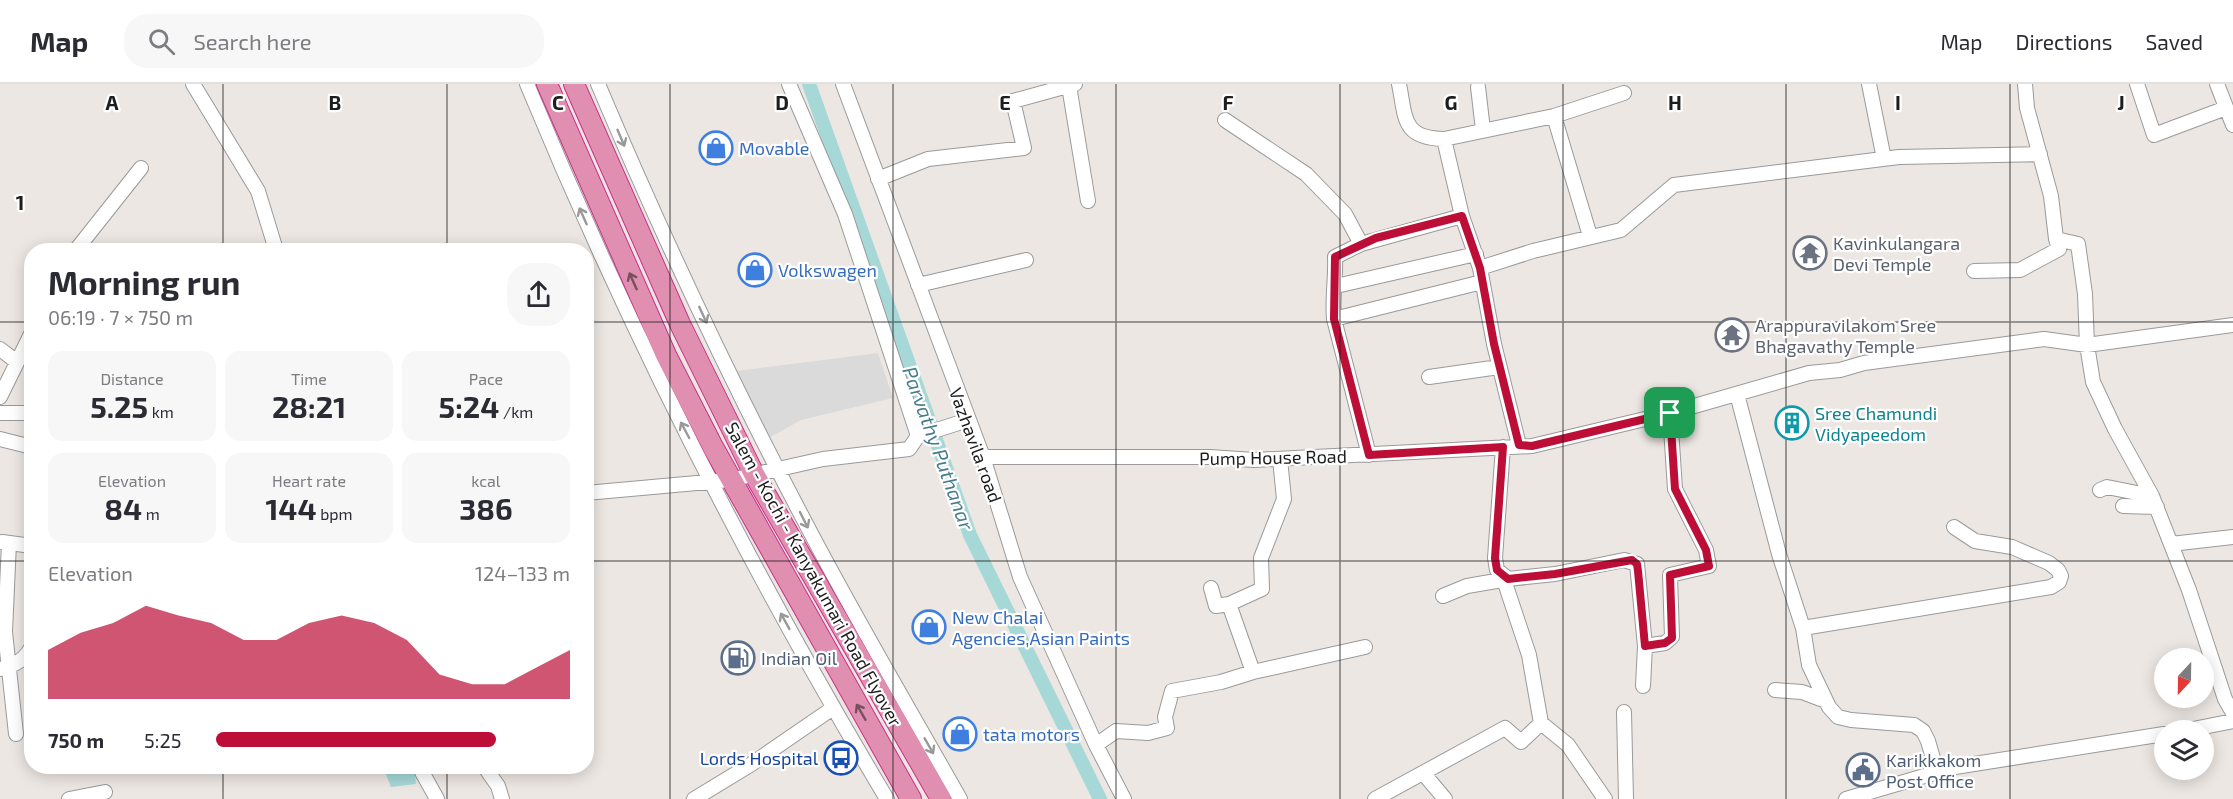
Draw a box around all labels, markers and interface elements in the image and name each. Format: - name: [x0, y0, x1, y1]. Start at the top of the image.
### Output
- search box: [124, 14, 544, 68]
- text: Map: [30, 24, 88, 58]
- icon: search: [145, 25, 178, 58]
- text: Search here: [193, 28, 312, 54]
- text: Map: [1940, 29, 1983, 54]
- text: Directions: [2016, 29, 2112, 54]
- text: Saved: [2145, 29, 2203, 54]
- text: A: [105, 90, 119, 114]
- text: B: [329, 90, 341, 114]
- text: C: [552, 90, 564, 114]
- text: D: [775, 90, 789, 114]
- text: E: [999, 90, 1011, 114]
- text: F: [1222, 90, 1234, 114]
- text: G: [1445, 90, 1457, 114]
- text: H: [1668, 90, 1682, 114]
- text: I: [1895, 90, 1901, 114]
- text: J: [2117, 90, 2125, 114]
- one-way arrow: [616, 128, 627, 146]
- shop icon: Movable: [698, 130, 734, 166]
- place label: Movable: [739, 137, 810, 159]
- text: 1: [16, 190, 24, 214]
- one-way arrow: [576, 208, 588, 226]
- place label: Kavinkulangara Devi Temple: [1833, 232, 1960, 275]
- temple icon: Kavinkulangara Devi Temple: [1792, 235, 1828, 271]
- shop icon: Volkswagen: [737, 252, 773, 288]
- place label: Volkswagen: [778, 259, 877, 281]
- text: Morning run: [48, 262, 240, 302]
- button: share: [507, 263, 570, 326]
- one-way arrow: [627, 272, 638, 290]
- text: 06:19 · 7 × 750 m: [48, 305, 193, 329]
- one-way arrow: [697, 305, 709, 323]
- place label: Arappuravilakom Sree Bhagavathy Temple: [1755, 314, 1936, 357]
- temple icon: Arappuravilakom Sree Bhagavathy Temple: [1714, 317, 1750, 353]
- water label: Parvathy Puthanar: [897, 363, 980, 534]
- text: Distance: [100, 369, 164, 388]
- text: Time: [291, 369, 327, 388]
- text: Pace: [469, 369, 503, 388]
- street label: Vazhavila road: [945, 385, 1007, 505]
- pin: [1644, 387, 1695, 438]
- text: 5.25: [90, 388, 148, 424]
- text: 28:21: [272, 388, 346, 424]
- text: 5:24: [439, 388, 499, 424]
- icon: arrive: [1653, 396, 1686, 429]
- text: km: [148, 402, 174, 421]
- text: /km: [499, 402, 533, 421]
- place label: Sree Chamundi Vidyapeedom: [1815, 402, 1937, 445]
- building icon: Sree Chamundi Vidyapeedom: [1774, 405, 1810, 441]
- street label: Salem - Kochi - Kanyakumari Road Flyover: [721, 418, 907, 730]
- one-way arrow: [679, 422, 691, 439]
- street label: Pump House Road: [1199, 445, 1347, 469]
- text: Elevation: [98, 471, 166, 490]
- text: Heart rate: [272, 471, 346, 490]
- text: kcal: [471, 471, 501, 490]
- text: 84: [104, 490, 142, 526]
- text: 144: [265, 490, 317, 526]
- text: 386: [459, 490, 513, 526]
- text: m: [142, 504, 160, 523]
- text: bpm: [317, 504, 353, 523]
- one-way arrow: [798, 511, 810, 528]
- text: Elevation: [48, 561, 133, 585]
- text: 124–133 m: [475, 561, 570, 585]
- place label: New Chalai Agencies,Asian Paints: [952, 606, 1130, 649]
- shop icon: New Chalai Agencies,Asian Paints: [911, 609, 947, 645]
- one-way arrow: [779, 613, 791, 630]
- fuel station icon: Indian Oil: [720, 640, 756, 676]
- place label: Indian Oil: [761, 647, 838, 669]
- north arrow: [2154, 648, 2214, 708]
- map controls: [2154, 648, 2214, 780]
- one-way arrow: [855, 704, 867, 721]
- shop icon: tata motors: [942, 716, 978, 752]
- button: layers: [2154, 720, 2214, 780]
- place label: tata motors: [983, 723, 1080, 745]
- text: 750 m: [48, 728, 104, 752]
- text: 5:25: [144, 728, 181, 752]
- one-way arrow: [924, 737, 936, 754]
- bus stop icon: Lords Hospital: [823, 740, 859, 776]
- place label: Lords Hospital: [700, 747, 819, 769]
- place label: Karikkakom Post Office: [1886, 749, 1981, 792]
- public building icon: Karikkakom Post Office: [1845, 752, 1881, 788]

